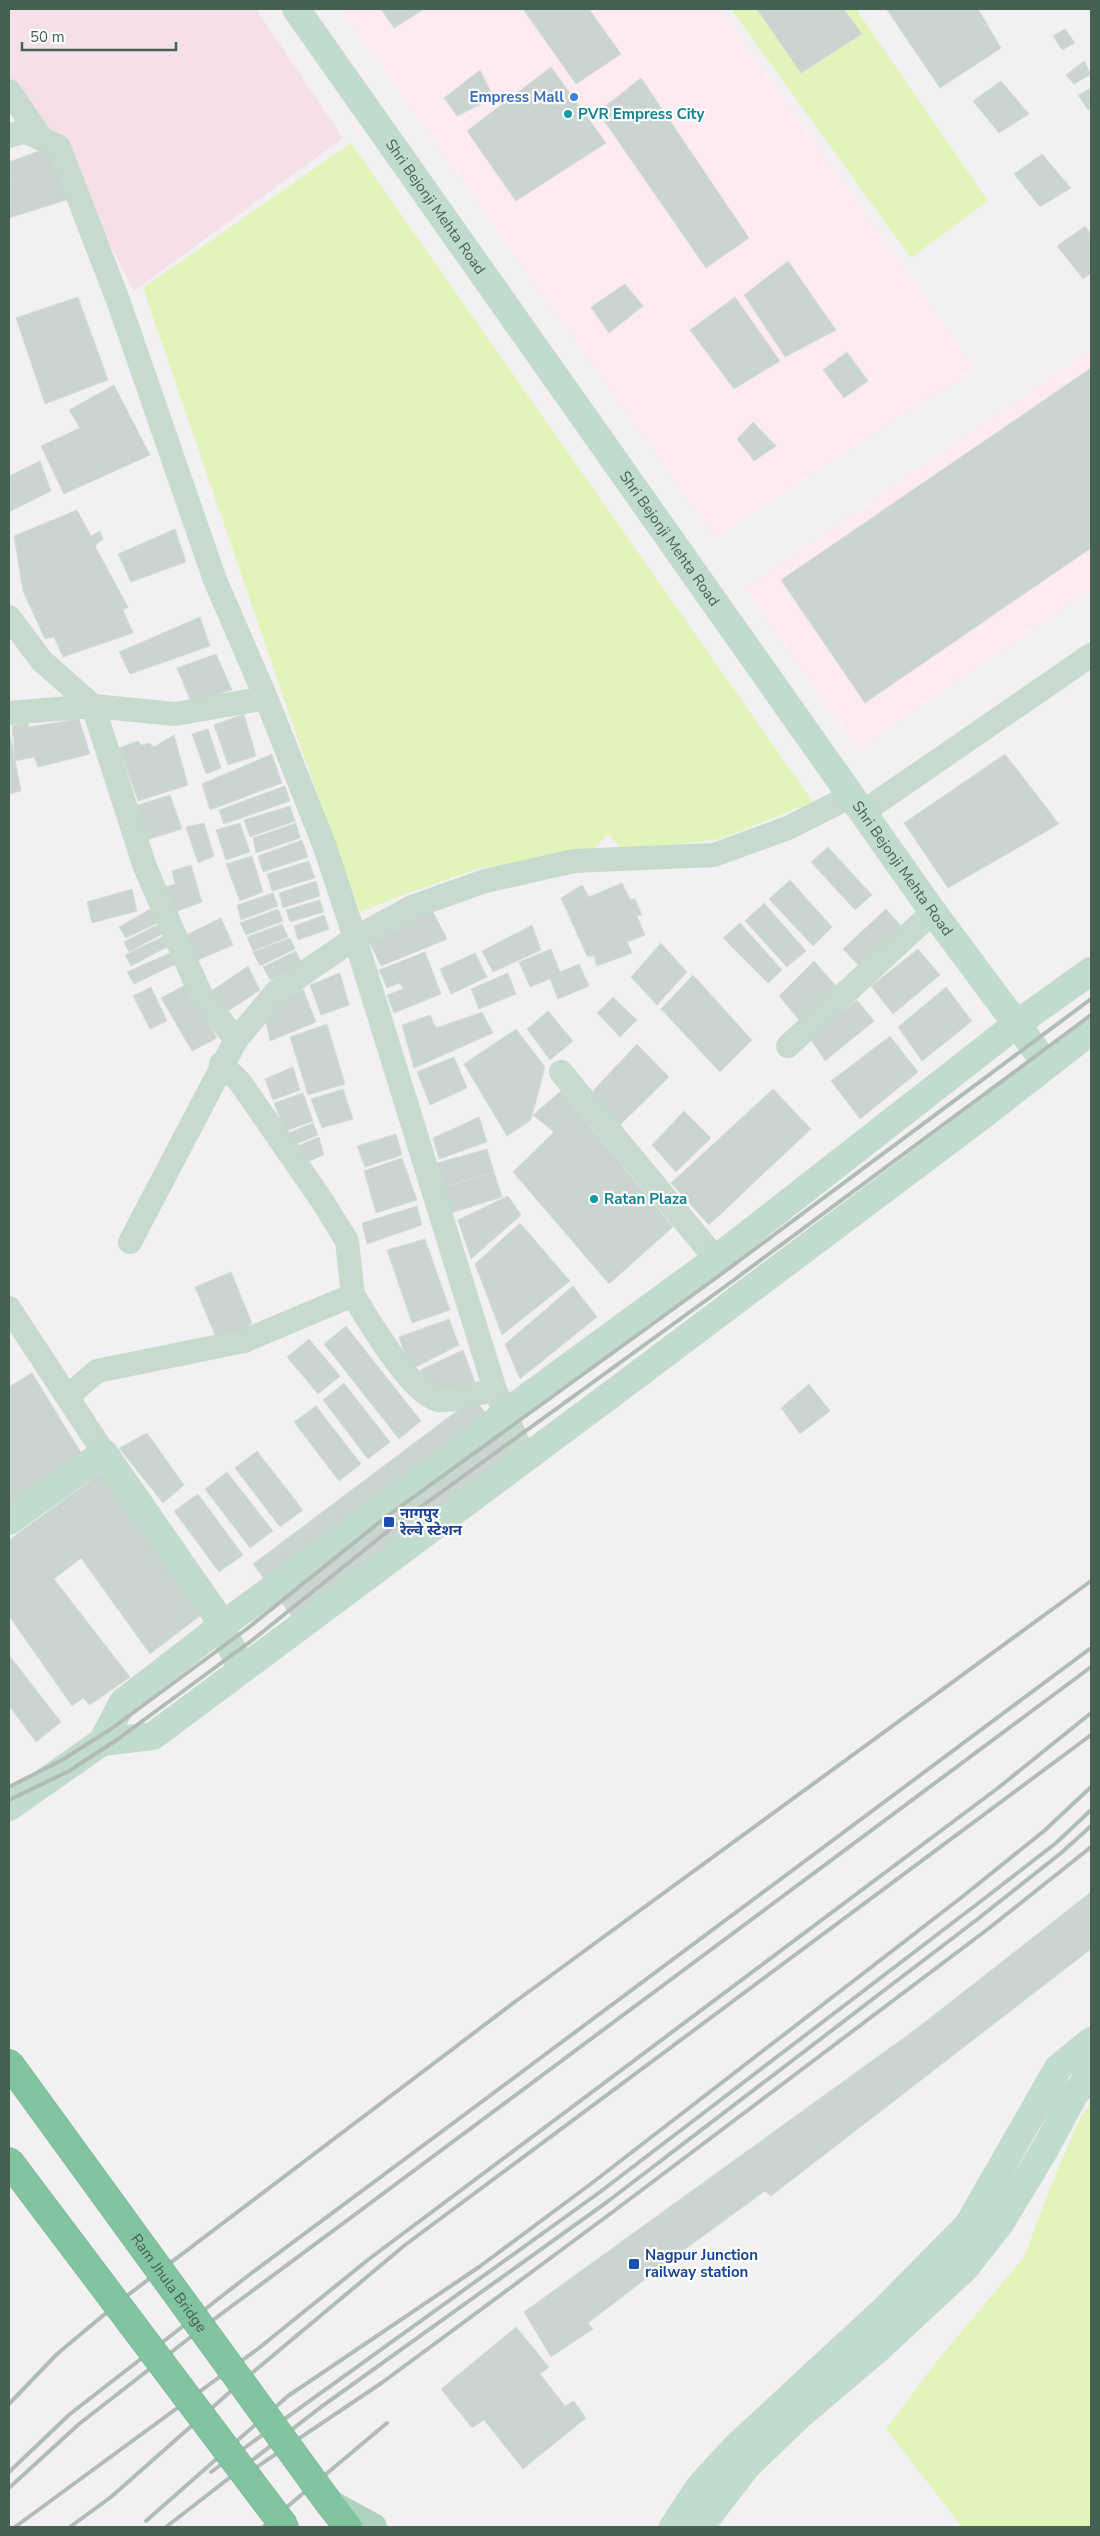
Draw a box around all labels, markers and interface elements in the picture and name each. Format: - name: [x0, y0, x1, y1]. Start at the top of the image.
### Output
- scale bar: [22, 20, 176, 52]
- text: 50 m: [30, 27, 65, 47]
- place label: Empress Mall: [470, 87, 564, 107]
- marker: Empress Mall: [568, 91, 580, 103]
- place label: PVR Empress City: [578, 104, 704, 124]
- marker: PVR Empress City: [562, 108, 574, 120]
- street label: Shri Bejonji Mehta Road: [381, 135, 490, 278]
- street label: Shri Bejonji Mehta Road: [615, 467, 724, 610]
- street label: Shri Bejonji Mehta Road: [848, 797, 957, 940]
- place label: Ratan Plaza: [604, 1189, 687, 1209]
- marker: Ratan Plaza: [588, 1193, 600, 1205]
- place label: नागपुर रेल्वे स्टेशन: [399, 1503, 463, 1540]
- marker: नागपुर रेल्वे स्टेशन: [382, 1515, 396, 1529]
- street label: Ram Jhula Bridge: [126, 2230, 212, 2336]
- place label: Nagpur Junction railway station: [645, 2245, 758, 2282]
- marker: Nagpur Junction railway station: [627, 2257, 641, 2271]

